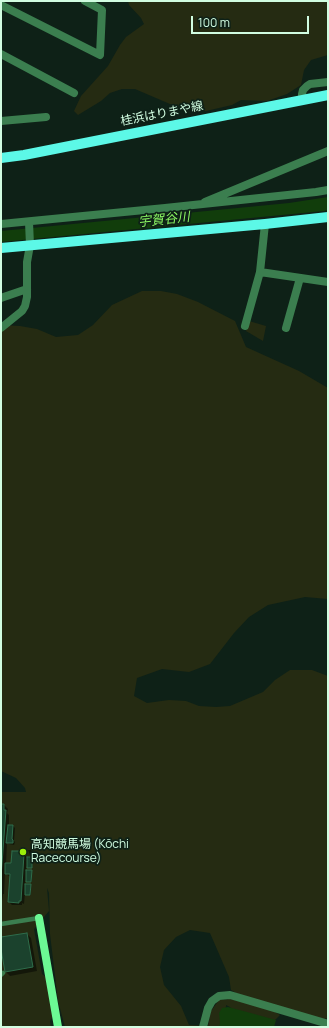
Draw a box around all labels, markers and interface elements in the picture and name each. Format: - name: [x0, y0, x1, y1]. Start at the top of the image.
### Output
- scale bar: [193, 8, 311, 34]
- text: 100 m: [198, 14, 230, 31]
- street label: 桂浜はりまや線: [119, 99, 205, 129]
- water label: 宇賀谷川: [137, 210, 191, 230]
- place label: 高知競馬場 (Kōchi Racecourse): [31, 838, 129, 866]
- marker: 高知競馬場 (Kōchi Racecourse): [18, 847, 28, 857]

